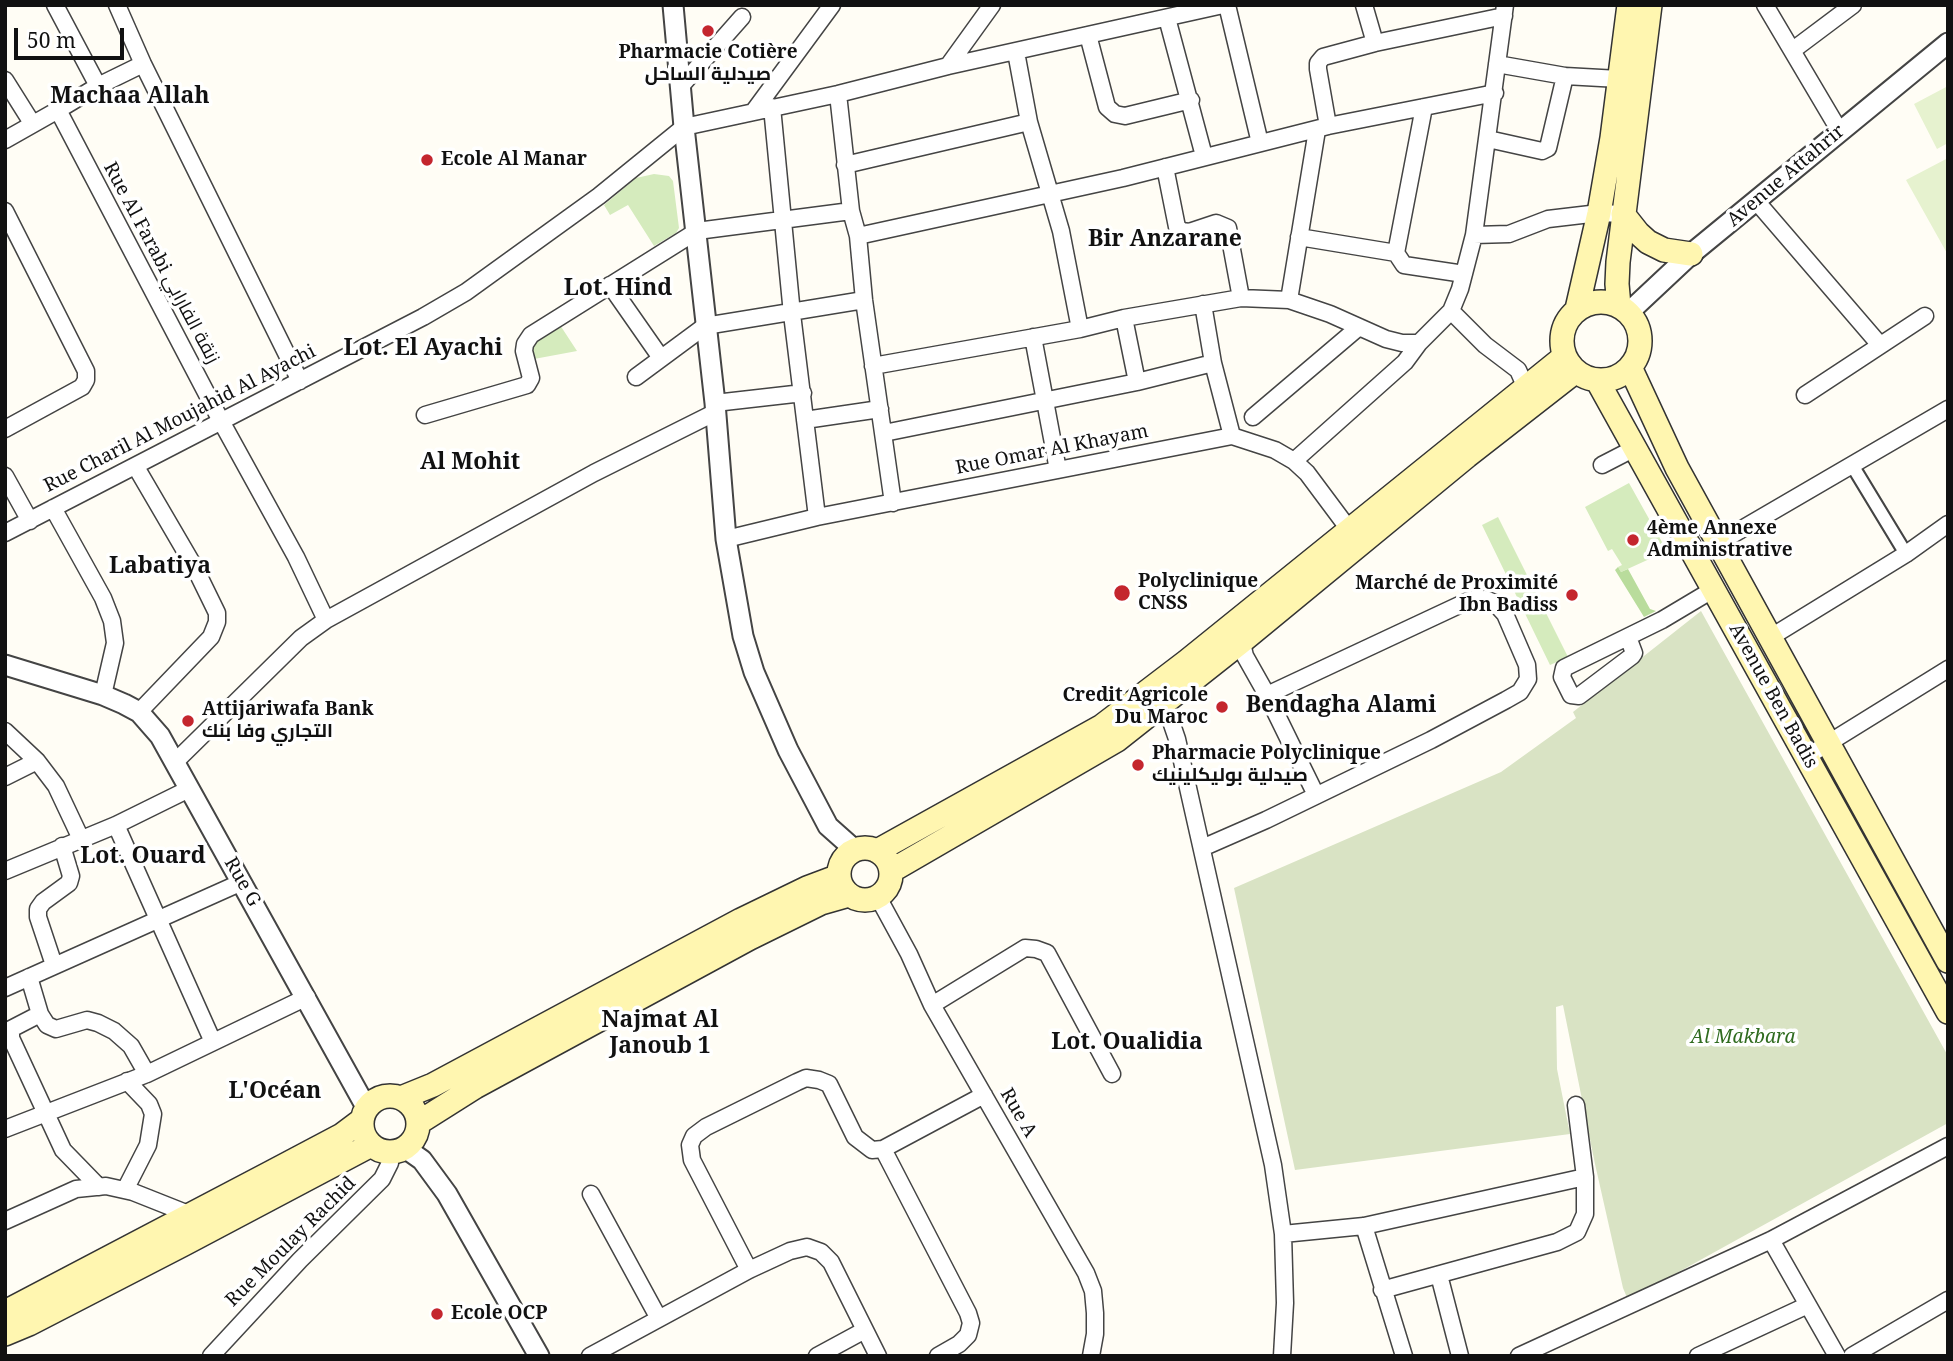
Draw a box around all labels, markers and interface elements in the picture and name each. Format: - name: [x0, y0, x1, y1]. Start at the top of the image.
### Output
- scale bar: [18, 14, 128, 58]
- marker: Pharmacie Cotière صيدلية الساحل: [700, 23, 716, 39]
- text: 50 m: [27, 26, 76, 54]
- place label: Pharmacie Cotière صيدلية الساحل: [618, 42, 798, 86]
- district label: Machaa Allah: [50, 82, 210, 110]
- street label: Avenue Attahrir: [1723, 120, 1849, 232]
- place label: Ecole Al Manar: [441, 149, 587, 171]
- marker: Ecole Al Manar: [419, 152, 435, 168]
- street label: Rue Al Farabi زنقة الفارابي: [98, 158, 224, 368]
- district label: Bir Anzarane: [1088, 225, 1242, 253]
- district label: Lot. Hind: [564, 274, 672, 302]
- district label: Lot. El Ayachi: [343, 334, 503, 362]
- street label: Rue Charil Al Moujahid Al Ayachi: [40, 340, 320, 498]
- street label: Rue Omar Al Khayam: [954, 420, 1150, 480]
- district label: Al Mohit: [420, 448, 520, 476]
- place label: 4ème Annexe Administrative: [1647, 518, 1793, 562]
- marker: 4ème Annexe Administrative: [1625, 532, 1641, 548]
- district label: Labatiya: [109, 552, 211, 580]
- place label: Polyclinique CNSS: [1138, 571, 1258, 615]
- place label: Marché de Proximité Ibn Badiss: [1355, 573, 1558, 617]
- marker: Polyclinique CNSS: [1112, 583, 1132, 603]
- marker: Marché de Proximité Ibn Badiss: [1564, 587, 1580, 603]
- street label: Avenue Ben Badis: [1724, 620, 1822, 772]
- place label: Credit Agricole Du Maroc: [1062, 685, 1208, 729]
- district label: Bendagha Alami: [1246, 691, 1436, 719]
- place label: Attijariwafa Bank التجاري وفا بنك: [202, 699, 374, 743]
- marker: Credit Agricole Du Maroc: [1214, 699, 1230, 715]
- marker: Attijariwafa Bank التجاري وفا بنك: [180, 713, 196, 729]
- place label: Pharmacie Polyclinique صيدلية بوليكلينيك: [1152, 743, 1381, 787]
- marker: Pharmacie Polyclinique صيدلية بوليكلينيك: [1130, 757, 1146, 773]
- district label: Lot. Ouard: [80, 842, 206, 870]
- street label: Rue G: [219, 853, 265, 911]
- district label: Najmat Al Janoub 1: [601, 1006, 719, 1060]
- park label: Al Makbara: [1691, 1027, 1795, 1049]
- district label: Lot. Oualidia: [1051, 1028, 1203, 1056]
- district label: L'Océan: [229, 1077, 321, 1105]
- street label: Rue A: [995, 1084, 1041, 1142]
- street label: Rue Moulay Rachid: [221, 1172, 361, 1312]
- place label: Ecole OCP: [451, 1303, 547, 1325]
- marker: Ecole OCP: [429, 1306, 445, 1322]

